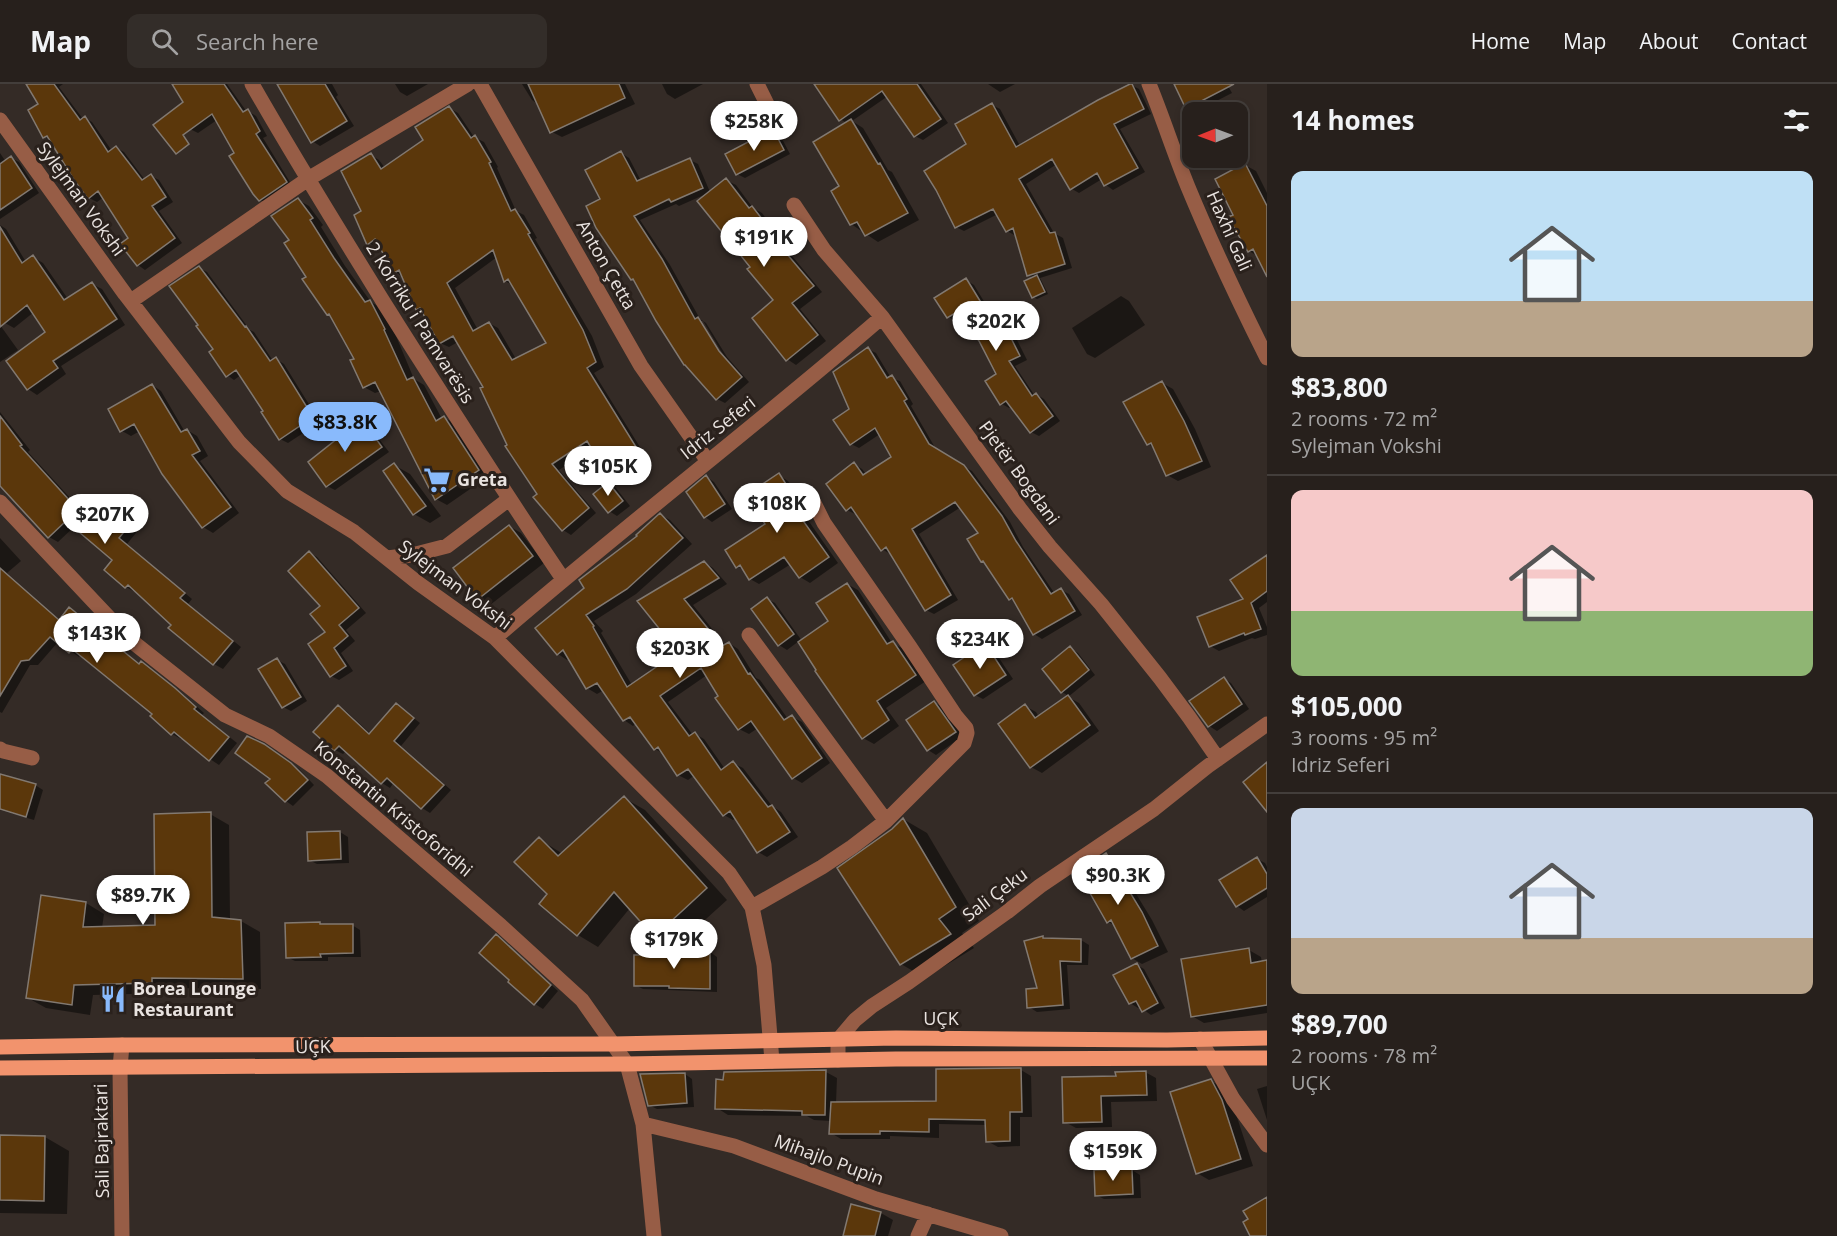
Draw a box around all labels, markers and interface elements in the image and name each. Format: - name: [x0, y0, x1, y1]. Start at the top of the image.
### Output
- search box: [127, 14, 547, 68]
- text: Map: [30, 22, 91, 60]
- icon: search: [148, 25, 181, 58]
- text: Search here: [196, 26, 319, 56]
- text: Home: [1471, 27, 1530, 55]
- text: Map: [1563, 27, 1606, 55]
- text: About: [1639, 27, 1699, 55]
- text: Contact: [1732, 27, 1807, 55]
- pin: $258K: [712, 101, 796, 152]
- north arrow: [1182, 102, 1248, 168]
- map controls: [1182, 102, 1248, 168]
- text: 14 homes: [1291, 102, 1415, 138]
- icon: filters: [1780, 104, 1813, 137]
- text: $258K: [724, 107, 784, 134]
- street label: Sylejman Vokshi: [32, 136, 131, 260]
- street label: Haxhi Gali: [1202, 187, 1258, 274]
- icon: home: [1498, 210, 1606, 318]
- street label: Anton Çetta: [572, 215, 642, 314]
- pin: $191K: [722, 217, 806, 268]
- text: $191K: [734, 223, 794, 250]
- street label: 2 Korriku i Pamvarësis: [361, 237, 480, 408]
- pin: $202K: [954, 301, 1038, 352]
- text: $202K: [966, 307, 1026, 334]
- text: $83,800: [1291, 369, 1388, 405]
- street label: Idriz Seferi: [675, 390, 760, 464]
- pin: $83.8K: [296, 402, 394, 453]
- text: 2 rooms · 72 m²: [1291, 405, 1437, 432]
- text: $83.8K: [313, 408, 377, 435]
- street label: Pjetër Bogdani: [974, 416, 1066, 529]
- text: Sylejman Vokshi: [1291, 432, 1442, 459]
- pin: $105K: [566, 446, 650, 497]
- text: $105K: [578, 452, 638, 479]
- supermarket icon: Greta: [422, 465, 452, 495]
- place label: Greta: [457, 467, 508, 491]
- pin: $108K: [735, 483, 819, 534]
- text: $108K: [747, 489, 807, 516]
- pin: $207K: [63, 494, 147, 545]
- text: $207K: [75, 500, 135, 527]
- icon: home: [1498, 529, 1606, 637]
- street label: Sylejman Vokshi: [394, 534, 517, 635]
- pin: $143K: [55, 613, 139, 664]
- text: $143K: [67, 619, 127, 646]
- pin: $234K: [938, 619, 1022, 670]
- text: $234K: [950, 625, 1010, 652]
- pin: $203K: [638, 628, 722, 679]
- text: $203K: [650, 634, 710, 661]
- text: $105,000: [1291, 688, 1402, 724]
- text: 3 rooms · 95 m²: [1291, 724, 1437, 751]
- street label: Konstantin Kristoforidhi: [309, 735, 478, 882]
- text: Idriz Seferi: [1291, 751, 1390, 778]
- icon: home: [1498, 847, 1606, 955]
- pin: $90.3K: [1069, 855, 1167, 906]
- text: $90.3K: [1086, 861, 1150, 888]
- street label: Sali Çeku: [957, 862, 1032, 927]
- pin: $89.7K: [94, 875, 192, 926]
- text: $89.7K: [111, 881, 175, 908]
- pin: $179K: [632, 919, 716, 970]
- text: $179K: [644, 925, 704, 952]
- place label: Borea Lounge Restaurant: [133, 976, 256, 1021]
- restaurant icon: Borea Lounge Restaurant: [98, 984, 128, 1014]
- street label: UÇK: [923, 1006, 960, 1030]
- text: $89,700: [1291, 1006, 1388, 1042]
- street label: UÇK: [295, 1034, 332, 1058]
- text: 2 rooms · 78 m²: [1291, 1042, 1437, 1069]
- text: UÇK: [1291, 1069, 1330, 1096]
- street label: Sali Bajraktari: [88, 1083, 114, 1199]
- street label: Mihajlo Pupin: [771, 1128, 887, 1190]
- pin: $159K: [1071, 1131, 1155, 1182]
- text: $159K: [1083, 1137, 1143, 1164]

